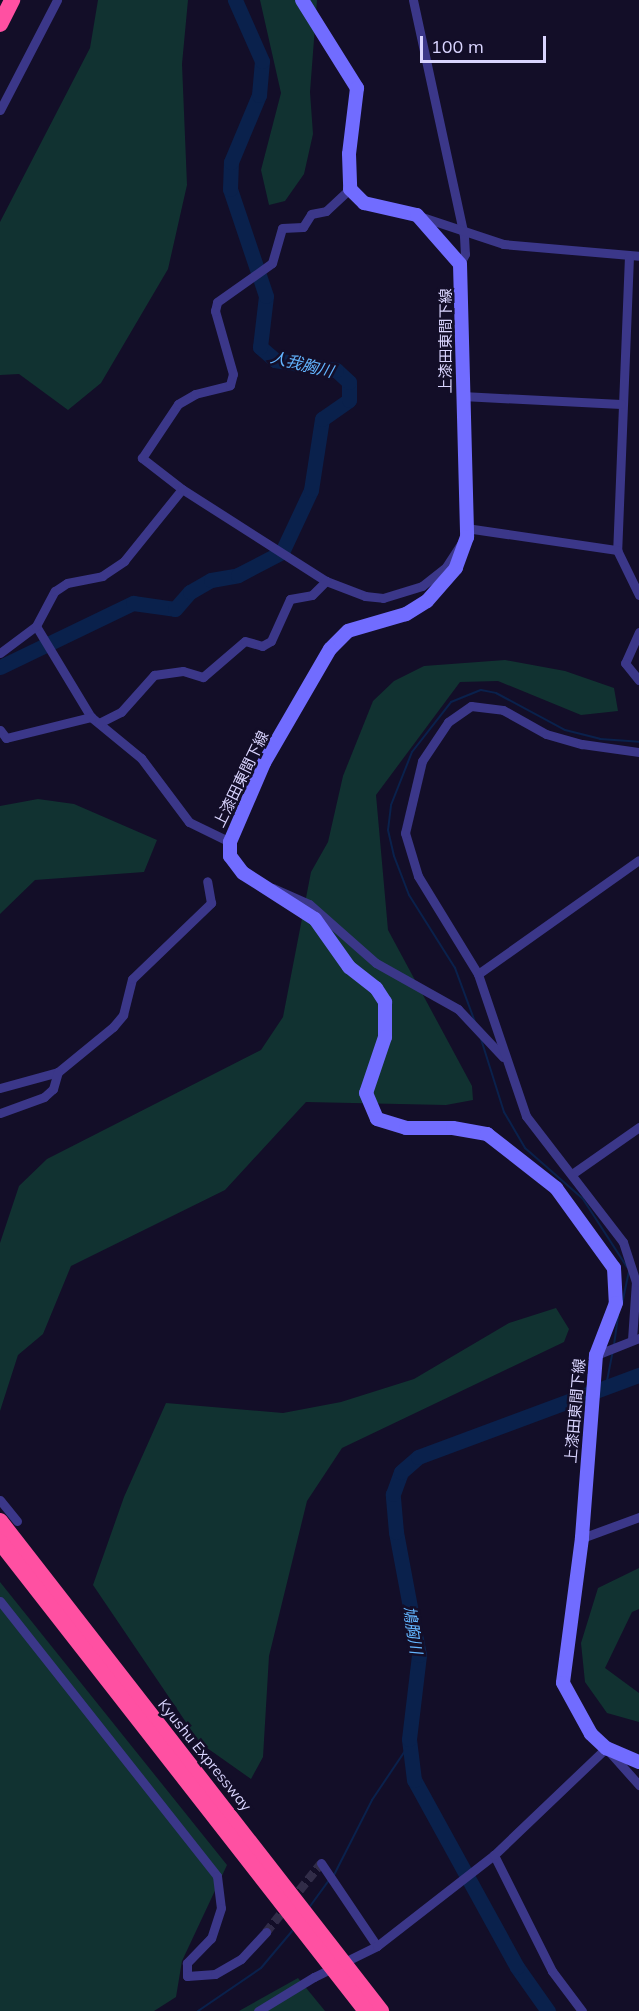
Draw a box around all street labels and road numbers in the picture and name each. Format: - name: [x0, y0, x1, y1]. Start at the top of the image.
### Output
- street label: 上漆田東間下線: [437, 289, 455, 393]
- street label: 上漆田東間下線: [210, 728, 272, 830]
- street label: 上漆田東間下線: [561, 1358, 589, 1464]
- street label: Kyushu Expressway: [154, 1696, 256, 1814]

